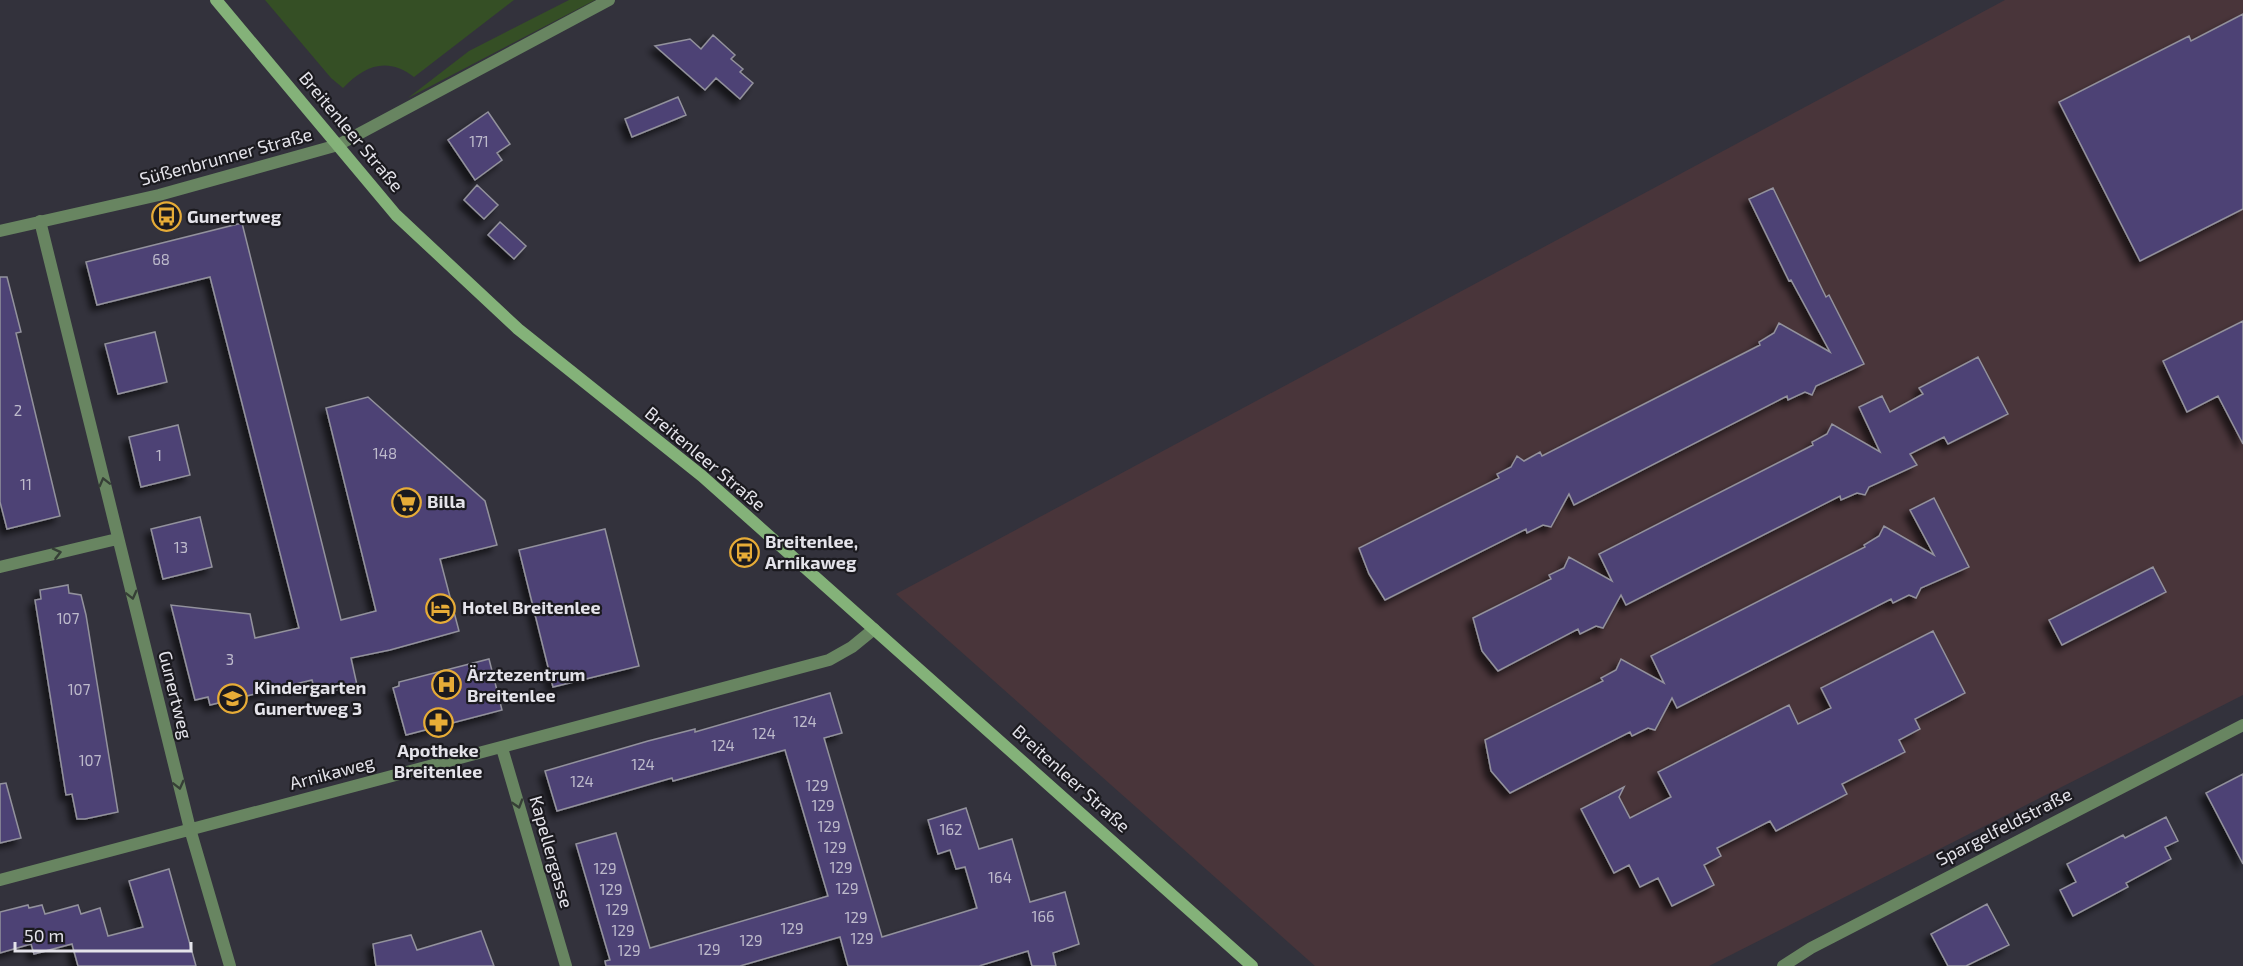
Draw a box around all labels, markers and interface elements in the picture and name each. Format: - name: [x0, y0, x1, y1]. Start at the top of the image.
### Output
- street label: Breitenleer Straße: [295, 67, 409, 196]
- street label: Süßenbrunner Straße: [137, 122, 314, 190]
- house number: 171: [469, 132, 489, 150]
- bus stop icon: Gunertweg: [150, 201, 182, 233]
- place label: Gunertweg: [187, 205, 282, 227]
- house number: 68: [152, 250, 170, 268]
- house number: 2: [14, 401, 22, 419]
- street label: Breitenleer Straße: [641, 401, 770, 515]
- house number: 148: [373, 444, 397, 462]
- house number: 1: [156, 446, 162, 464]
- house number: 11: [20, 475, 32, 493]
- one-way arrow: [98, 477, 111, 487]
- supermarket icon: Billa: [390, 486, 422, 518]
- place label: Billa: [427, 490, 466, 512]
- place label: Breitenlee, Arnikaweg: [765, 530, 858, 573]
- bus stop icon: Breitenlee, Arnikaweg: [728, 536, 760, 568]
- house number: 13: [174, 538, 188, 556]
- one-way arrow: [52, 548, 62, 561]
- one-way arrow: [124, 590, 137, 600]
- hotel icon: Hotel Breitenlee: [425, 592, 457, 624]
- place label: Hotel Breitenlee: [462, 596, 601, 618]
- house number: 107: [57, 609, 80, 627]
- street label: Gunertweg: [154, 648, 198, 741]
- house number: 3: [226, 650, 234, 668]
- place label: Ärztezentrum Breitenlee: [467, 663, 585, 706]
- hospital icon: Ärztezentrum Breitenlee: [430, 669, 462, 701]
- place label: Kindergarten Gunertweg 3: [254, 676, 366, 719]
- house number: 107: [68, 680, 91, 698]
- school or university icon: Kindergarten Gunertweg 3: [217, 682, 249, 714]
- pharmacy icon: Apotheke Breitenlee: [422, 706, 454, 738]
- house number: 124: [793, 712, 817, 730]
- street label: Breitenleer Straße: [1008, 720, 1135, 837]
- house number: 124: [752, 724, 776, 742]
- house number: 124: [711, 736, 735, 754]
- place label: Apotheke Breitenlee: [394, 739, 482, 782]
- street label: Arnikaweg: [287, 750, 377, 794]
- house number: 107: [79, 751, 102, 769]
- house number: 124: [631, 755, 655, 773]
- house number: 124: [570, 772, 594, 790]
- house number: 129: [806, 776, 828, 794]
- one-way arrow: [172, 779, 185, 789]
- street label: Spargelfeldstraße: [1932, 782, 2075, 870]
- street label: Kapellergasse: [525, 793, 579, 910]
- house number: 129: [812, 796, 834, 814]
- one-way arrow: [511, 798, 523, 809]
- house number: 129: [818, 817, 840, 835]
- house number: 162: [940, 820, 962, 838]
- house number: 129: [824, 838, 846, 856]
- house number: 129: [830, 858, 852, 876]
- house number: 129: [594, 859, 616, 877]
- house number: 164: [988, 868, 1012, 886]
- house number: 129: [836, 879, 858, 897]
- house number: 129: [600, 880, 622, 898]
- house number: 129: [606, 900, 628, 918]
- house number: 166: [1031, 907, 1055, 925]
- house number: 129: [845, 908, 867, 926]
- scale bar: [15, 915, 190, 953]
- house number: 129: [781, 919, 803, 937]
- house number: 129: [612, 921, 634, 939]
- text: 50 m: [24, 924, 64, 946]
- house number: 129: [851, 929, 873, 947]
- house number: 129: [740, 931, 762, 949]
- house number: 129: [698, 940, 720, 958]
- house number: 129: [618, 941, 640, 959]

